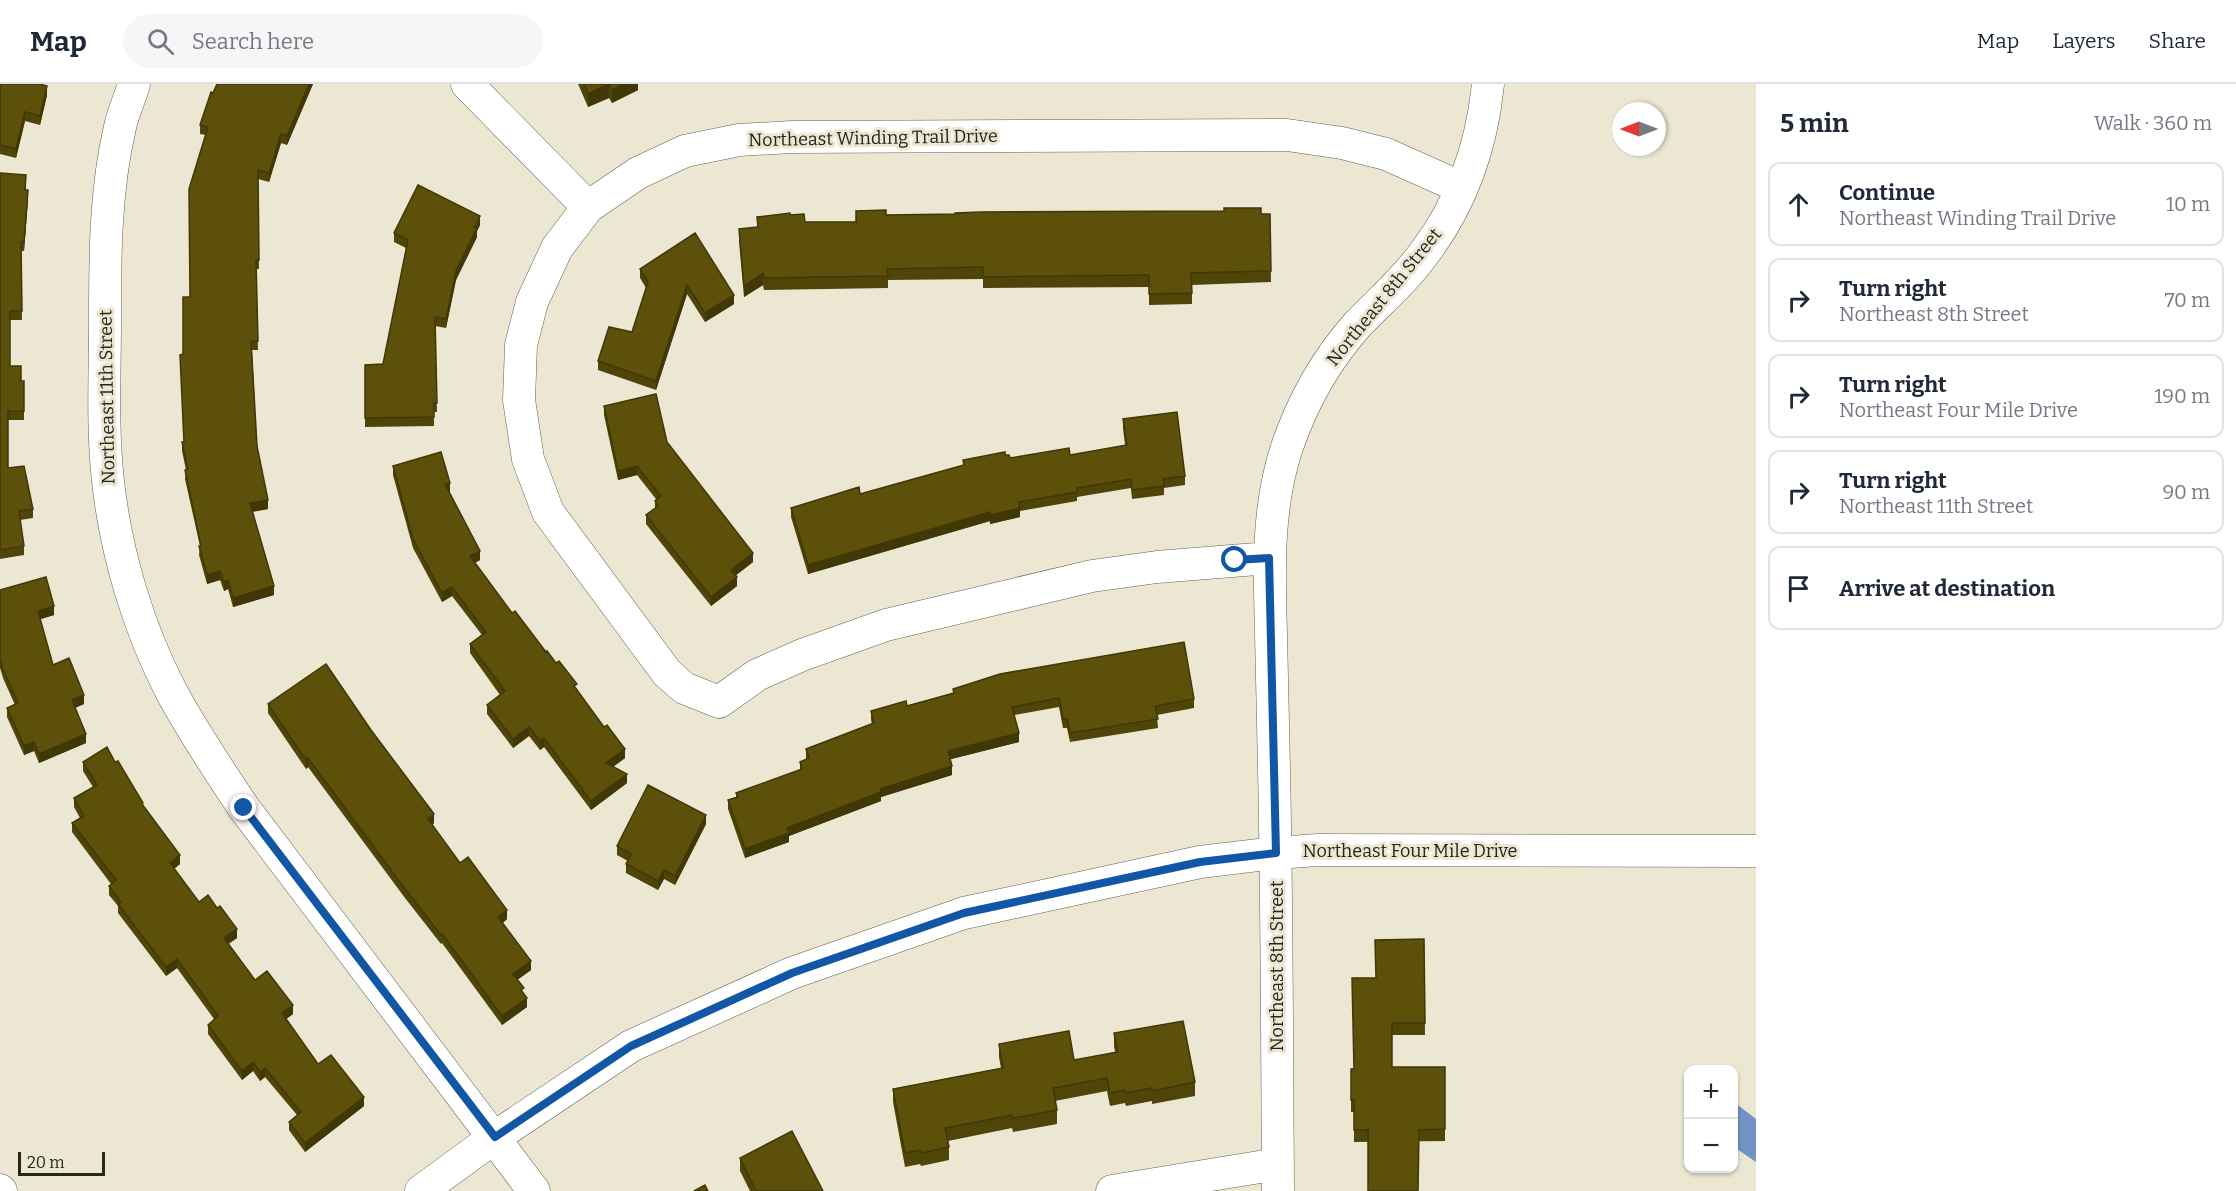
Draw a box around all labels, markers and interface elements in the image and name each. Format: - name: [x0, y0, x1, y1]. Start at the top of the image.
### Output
- search box: [123, 14, 543, 68]
- text: Map: [30, 25, 87, 58]
- icon: search: [144, 25, 177, 58]
- text: Search here: [192, 28, 314, 55]
- text: Map: [1977, 28, 2019, 54]
- text: Layers: [2052, 28, 2116, 54]
- text: Share: [2149, 28, 2206, 54]
- north arrow: [1612, 102, 1666, 156]
- text: 5 min: [1780, 108, 1849, 139]
- text: Walk · 360 m: [2094, 111, 2212, 135]
- street label: Northeast Winding Trail Drive: [748, 125, 998, 151]
- text: Continue: [1839, 179, 1935, 206]
- icon: ahead: [1782, 188, 1815, 221]
- text: 10 m: [2166, 192, 2210, 216]
- text: Northeast Winding Trail Drive: [1839, 206, 2116, 230]
- street label: Northeast 8th Street: [1322, 223, 1447, 370]
- text: Turn right: [1839, 275, 1947, 302]
- icon: right: [1782, 284, 1815, 317]
- text: 70 m: [2164, 288, 2210, 312]
- text: Northeast 8th Street: [1839, 302, 2029, 326]
- street label: Northeast 11th Street: [94, 309, 120, 485]
- text: Turn right: [1839, 371, 1947, 398]
- icon: right: [1782, 380, 1815, 413]
- text: 190 m: [2154, 384, 2210, 408]
- text: Northeast Four Mile Drive: [1839, 398, 2078, 422]
- text: Turn right: [1839, 467, 1947, 494]
- icon: right: [1782, 476, 1815, 509]
- text: 90 m: [2162, 480, 2210, 504]
- text: Northeast 11th Street: [1839, 494, 2033, 518]
- route start: [1221, 546, 1247, 572]
- icon: arrive: [1782, 572, 1815, 605]
- text: Arrive at destination: [1839, 575, 2055, 602]
- route end: [230, 794, 256, 820]
- street label: Northeast Four Mile Drive: [1303, 840, 1517, 862]
- street label: Northeast 8th Street: [1266, 880, 1288, 1051]
- map controls: [1684, 1065, 1738, 1173]
- button: +: [1684, 1065, 1738, 1119]
- button: −: [1684, 1119, 1738, 1173]
- scale bar: [18, 1149, 105, 1176]
- text: 20 m: [27, 1153, 64, 1172]

